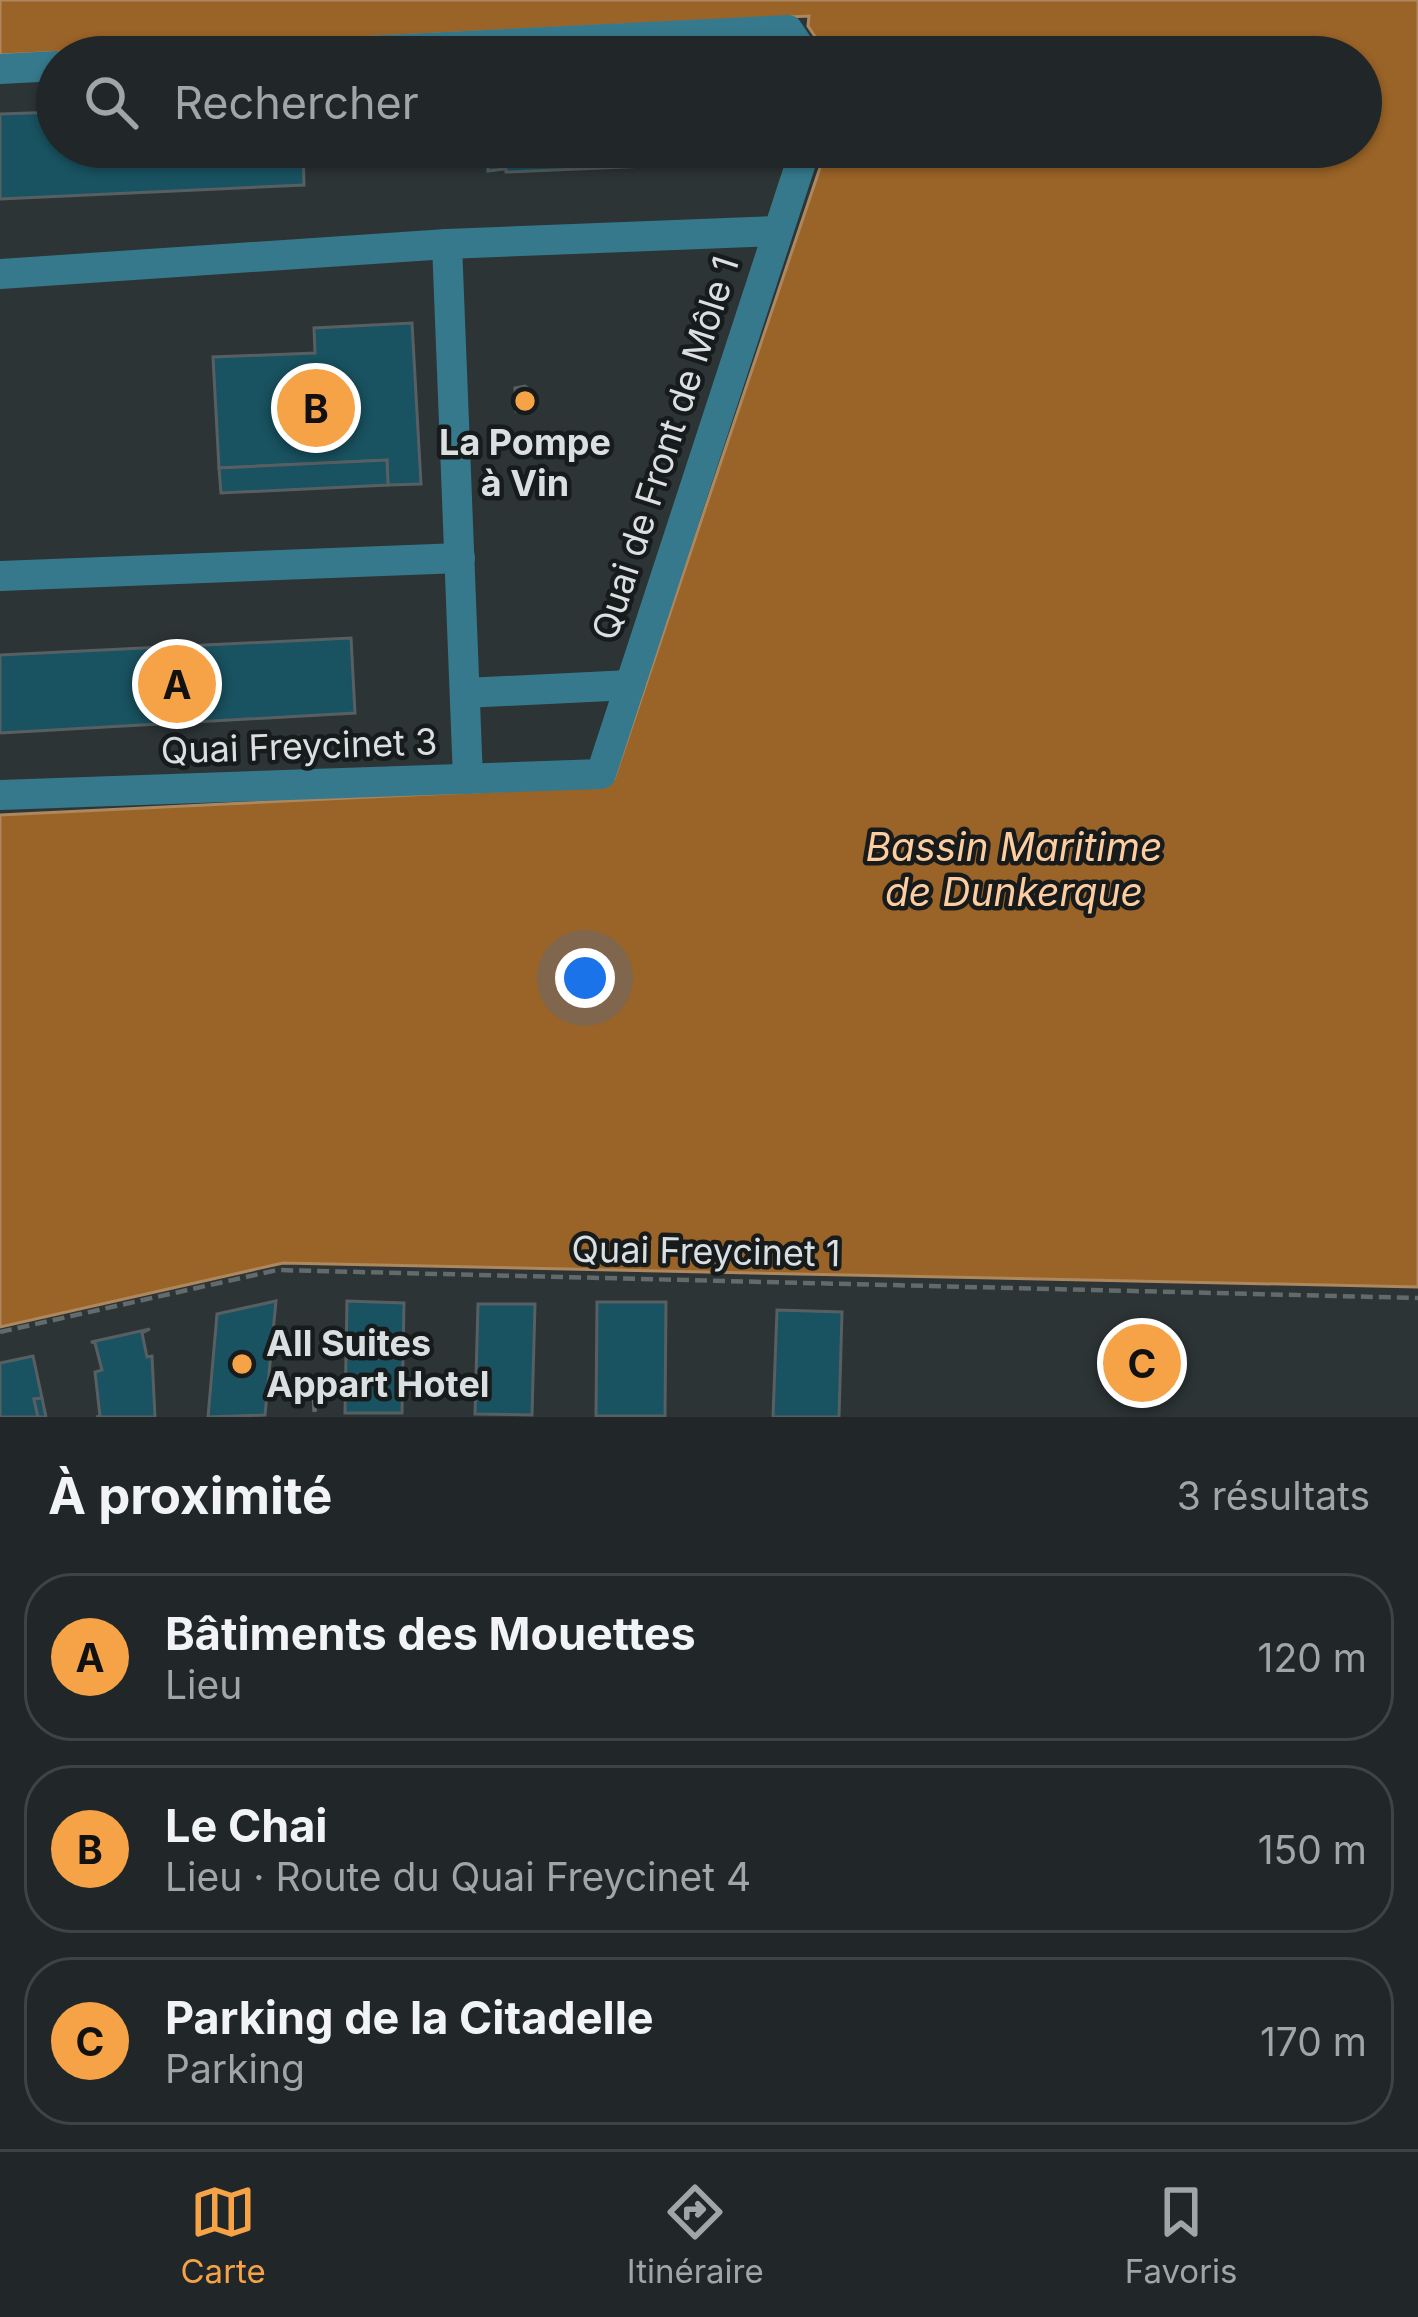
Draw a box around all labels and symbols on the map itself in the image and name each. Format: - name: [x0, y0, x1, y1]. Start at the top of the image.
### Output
- street label: Quai de Front de Môle 1: [582, 251, 748, 645]
- pin: B: [277, 363, 355, 453]
- marker: La Pompe à Vin: [512, 388, 538, 414]
- place label: La Pompe à Vin: [439, 420, 611, 505]
- pin: A: [138, 639, 216, 729]
- street label: Quai Freycinet 3: [160, 719, 438, 773]
- water label: Bassin Maritime de Dunkerque: [866, 823, 1162, 915]
- your location: [555, 948, 615, 1008]
- street label: Quai Freycinet 1: [571, 1227, 841, 1275]
- pin: C: [1103, 1318, 1181, 1408]
- place label: All Suites Appart Hotel: [266, 1321, 490, 1406]
- marker: All Suites Appart Hotel: [229, 1351, 255, 1377]

